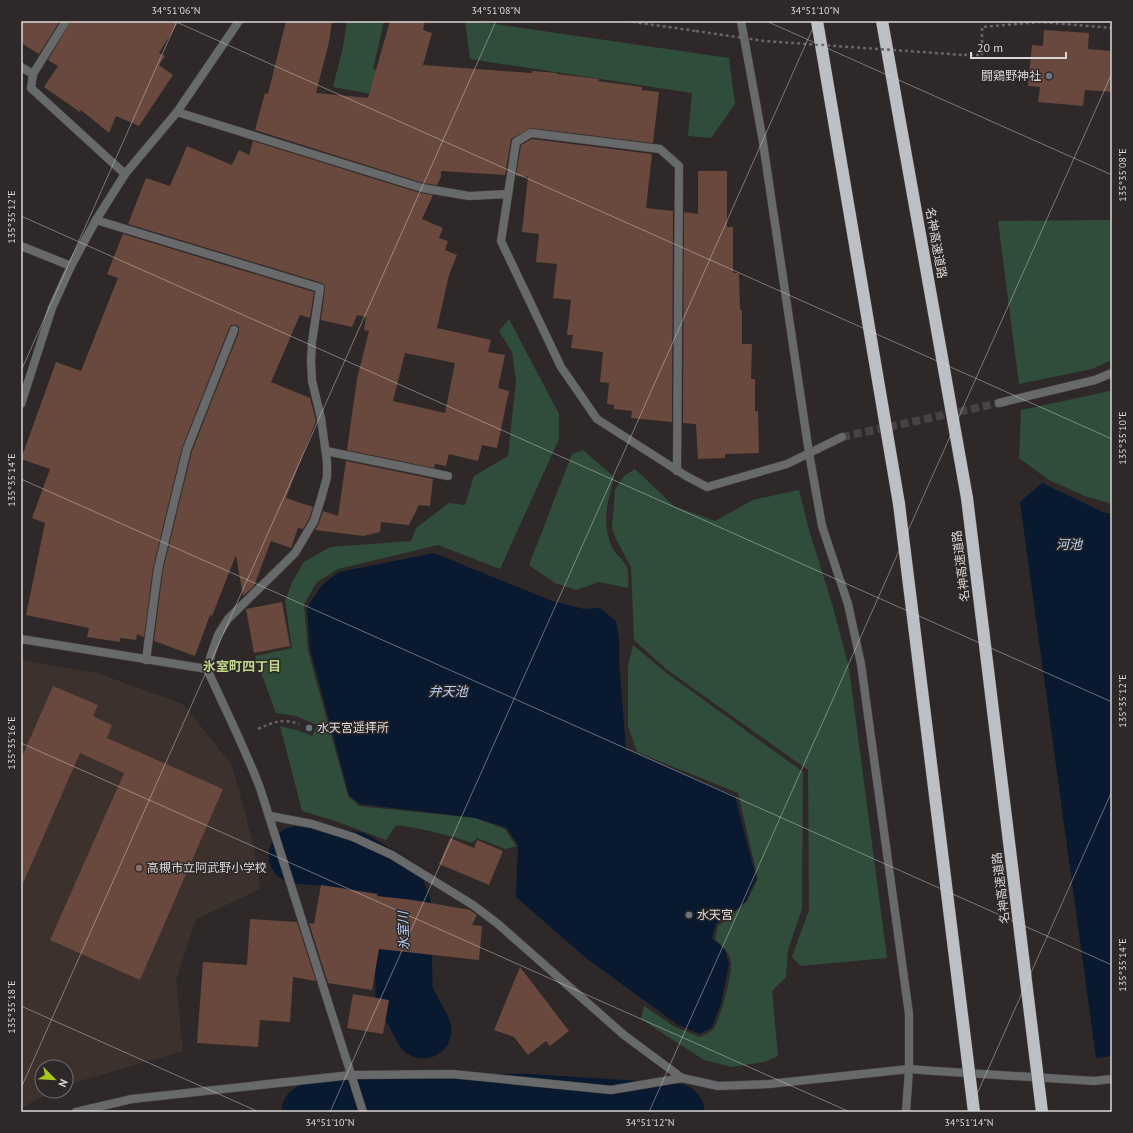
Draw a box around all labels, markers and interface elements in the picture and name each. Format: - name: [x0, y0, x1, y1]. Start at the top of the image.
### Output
- text: 34°51'06"N: [151, 4, 201, 17]
- text: 34°51'08"N: [471, 4, 521, 17]
- text: 34°51'10"N: [790, 4, 840, 17]
- scale bar: [971, 34, 1066, 60]
- text: 20 m: [977, 40, 1003, 55]
- place label: 闘鶏野神社: [981, 68, 1041, 83]
- marker: 闘鶏野神社: [1044, 71, 1054, 81]
- text: 135°35'08"E: [1116, 148, 1129, 202]
- text: 135°35'12"E: [5, 190, 18, 244]
- street label: 名神高速道路: [923, 206, 950, 280]
- text: 135°35'10"E: [1116, 411, 1129, 465]
- text: 135°35'14"E: [5, 453, 18, 507]
- street label: 名神高速道路: [949, 529, 972, 603]
- water label: 河池: [1056, 536, 1084, 553]
- district label: 氷室町四丁目: [203, 658, 281, 675]
- text: 135°35'12"E: [1116, 674, 1129, 728]
- water label: 弁天池: [428, 683, 469, 700]
- text: 135°35'16"E: [5, 716, 18, 770]
- place label: 水天宮遥拝所: [317, 720, 389, 735]
- marker: 水天宮遥拝所: [304, 723, 314, 733]
- street label: 名神高速道路: [989, 851, 1012, 925]
- place label: 高槻市立阿武野小学校: [147, 860, 267, 875]
- marker: 高槻市立阿武野小学校: [134, 863, 144, 873]
- place label: 水天宮: [697, 907, 733, 922]
- water label: 氷室川: [394, 909, 413, 951]
- marker: 水天宮: [684, 910, 694, 920]
- text: 135°35'14"E: [1116, 938, 1129, 992]
- text: 135°35'18"E: [5, 980, 18, 1034]
- north arrow: [34, 1059, 74, 1099]
- text: N: [55, 1077, 71, 1089]
- text: 34°51'10"N: [305, 1116, 355, 1129]
- text: 34°51'12"N: [625, 1116, 675, 1129]
- text: 34°51'14"N: [944, 1116, 994, 1129]

